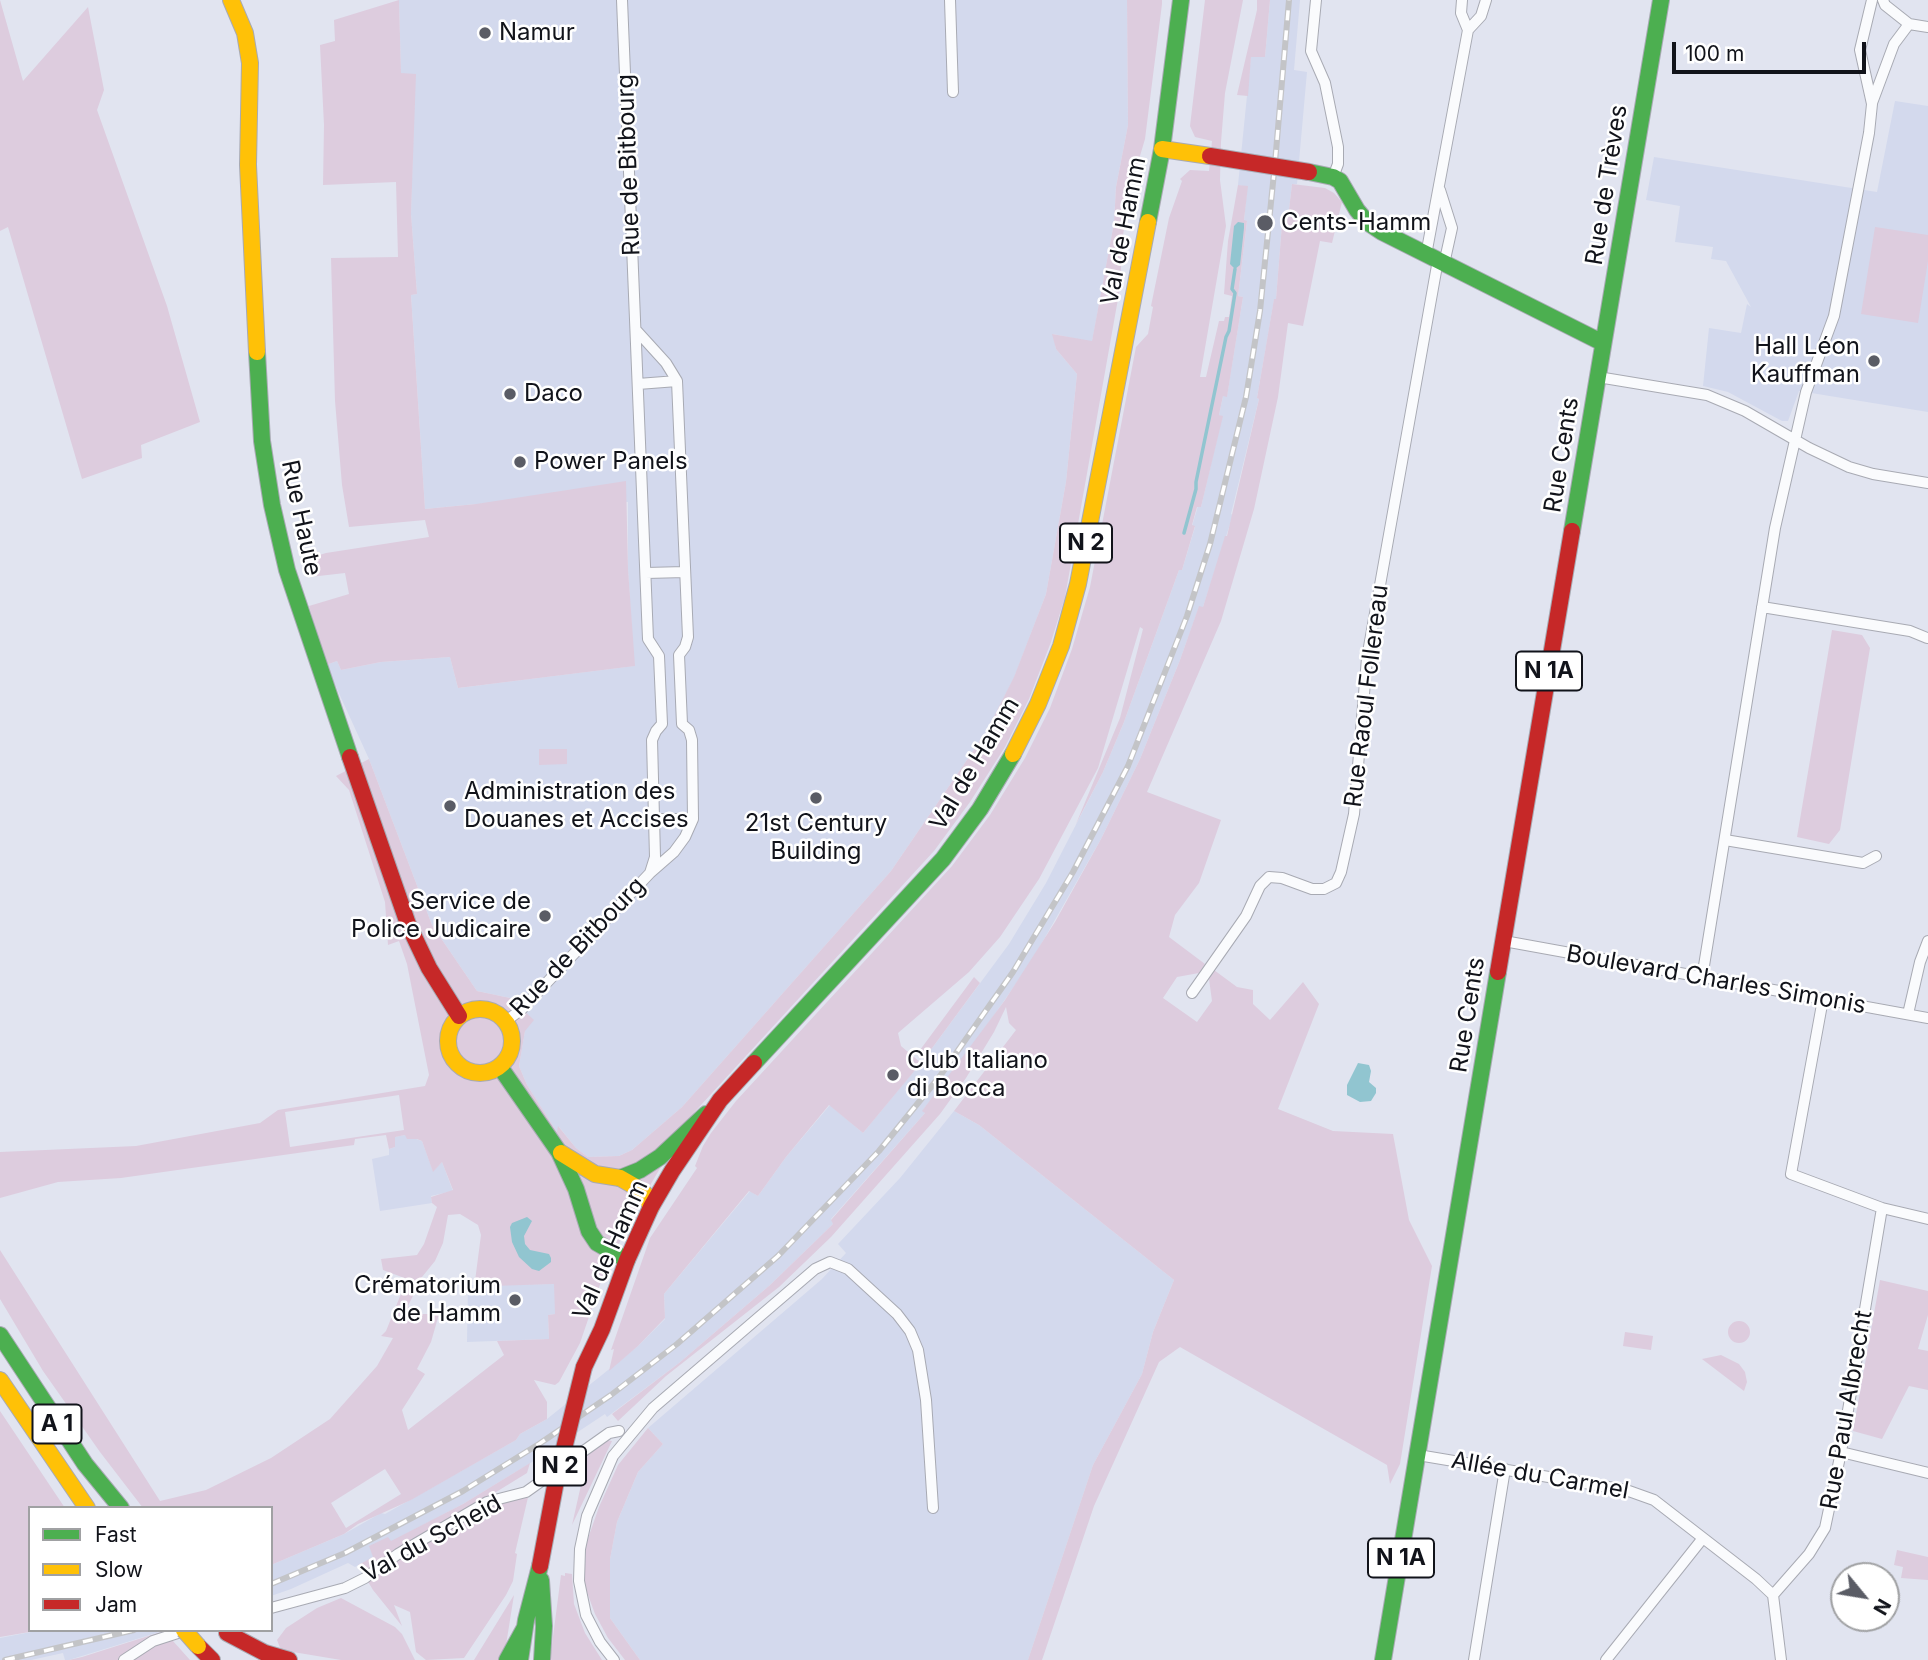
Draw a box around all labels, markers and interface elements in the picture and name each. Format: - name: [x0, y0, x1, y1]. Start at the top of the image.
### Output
- place label: Namur: [499, 19, 575, 47]
- marker: Namur: [477, 25, 493, 41]
- scale bar: [1676, 28, 1870, 72]
- text: 100 m: [1685, 41, 1744, 66]
- street label: Rue de Bitbourg: [611, 74, 647, 256]
- street label: Rue de Trèves: [1580, 103, 1634, 267]
- street label: Val de Hamm: [1096, 155, 1152, 307]
- place label: Cents-Hamm: [1281, 209, 1431, 237]
- marker: Cents-Hamm: [1255, 213, 1275, 233]
- place label: Hall Léon Kauffman: [1751, 333, 1860, 389]
- marker: Hall Léon Kauffman: [1866, 353, 1882, 369]
- place label: Daco: [524, 380, 583, 408]
- marker: Daco: [502, 386, 518, 402]
- street label: Rue Cents: [1539, 395, 1585, 515]
- place label: Power Panels: [534, 448, 688, 476]
- marker: Power Panels: [512, 454, 528, 470]
- street label: Rue Haute: [275, 458, 327, 578]
- road number: N 2: [1060, 524, 1112, 562]
- street label: Rue Raoul Follereau: [1339, 583, 1395, 809]
- road number: N 1A: [1516, 652, 1582, 691]
- street label: Val de Hamm: [924, 692, 1026, 836]
- place label: Administration des Douanes et Accises: [464, 778, 689, 834]
- marker: 21st Century Building: [808, 790, 824, 806]
- marker: Administration des Douanes et Accises: [442, 798, 458, 814]
- place label: 21st Century Building: [745, 810, 887, 866]
- street label: Rue de Bitbourg: [504, 872, 652, 1022]
- place label: Service de Police Judicaire: [351, 888, 531, 944]
- marker: Service de Police Judicaire: [537, 908, 553, 924]
- street label: Boulevard Charles Simonis: [1564, 939, 1868, 1021]
- street label: Rue Cents: [1445, 955, 1491, 1075]
- place label: Club Italiano di Bocca: [907, 1047, 1048, 1103]
- marker: Club Italiano di Bocca: [885, 1067, 901, 1083]
- street label: Val de Hamm: [567, 1176, 655, 1324]
- place label: Crématorium de Hamm: [354, 1272, 501, 1328]
- marker: Crématorium de Hamm: [507, 1292, 523, 1308]
- street label: Rue Paul Albrecht: [1815, 1308, 1879, 1512]
- road number: A 1: [32, 1404, 82, 1443]
- road number: N 2: [534, 1446, 586, 1485]
- street label: Allée du Carmel: [1449, 1446, 1631, 1506]
- street label: Val du Scheid: [357, 1489, 507, 1589]
- legend: [28, 1506, 273, 1632]
- text: Fast: [95, 1522, 137, 1547]
- road number: N 1A: [1368, 1539, 1434, 1578]
- text: Slow: [95, 1557, 143, 1582]
- north arrow: [1830, 1562, 1900, 1632]
- text: Jam: [95, 1592, 137, 1617]
- text: N: [1868, 1595, 1895, 1619]

